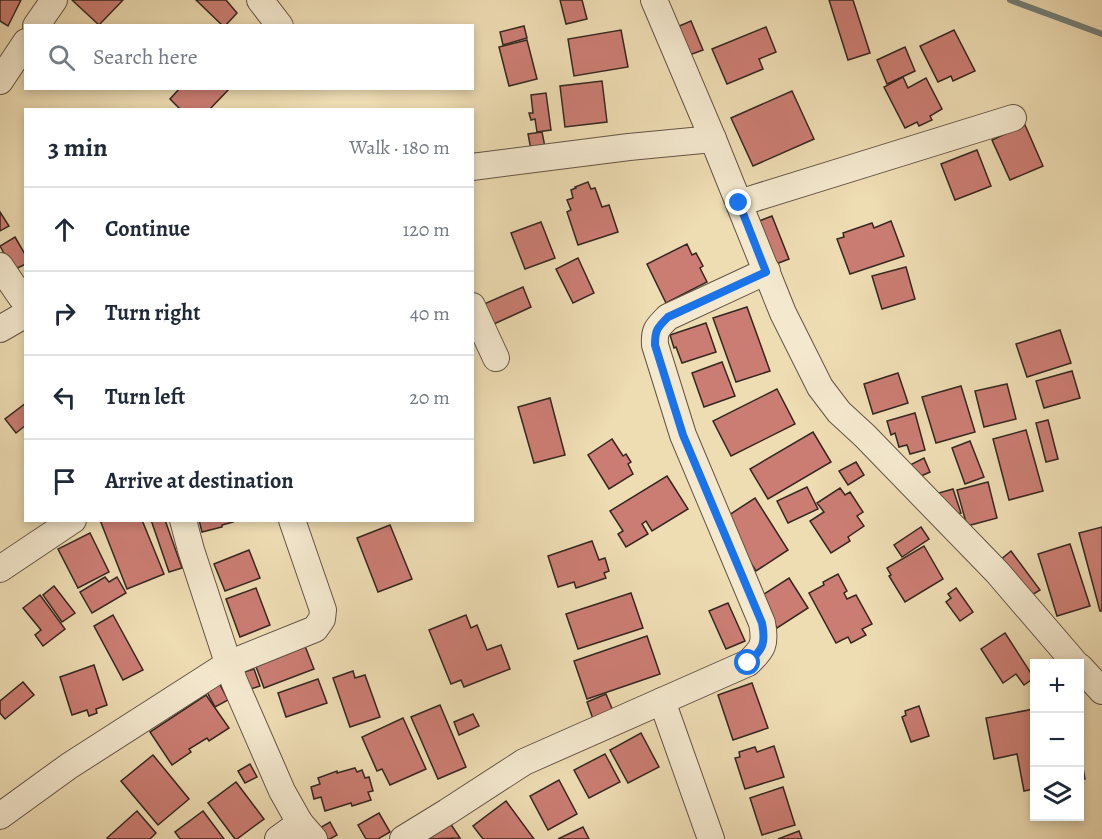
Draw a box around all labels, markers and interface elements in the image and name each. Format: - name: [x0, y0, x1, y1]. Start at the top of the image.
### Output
- search box: [24, 24, 474, 90]
- icon: search: [45, 41, 78, 74]
- text: Search here: [93, 42, 198, 72]
- text: 3 min: [48, 130, 108, 165]
- text: Walk · 180 m: [349, 134, 450, 161]
- route end: [725, 189, 751, 215]
- icon: ahead: [48, 213, 81, 246]
- text: Continue: [105, 214, 190, 244]
- text: 120 m: [402, 216, 450, 243]
- icon: right: [48, 297, 81, 330]
- text: Turn right: [105, 298, 201, 328]
- text: 40 m: [410, 300, 450, 327]
- icon: left: [48, 381, 81, 414]
- text: Turn left: [105, 382, 185, 412]
- text: 20 m: [409, 384, 450, 411]
- icon: arrive: [48, 465, 81, 498]
- text: Arrive at destination: [105, 466, 294, 496]
- route start: [734, 649, 760, 675]
- map controls: [1030, 659, 1084, 821]
- button: +: [1030, 659, 1084, 713]
- button: −: [1030, 713, 1084, 767]
- button: layers: [1030, 767, 1084, 821]

